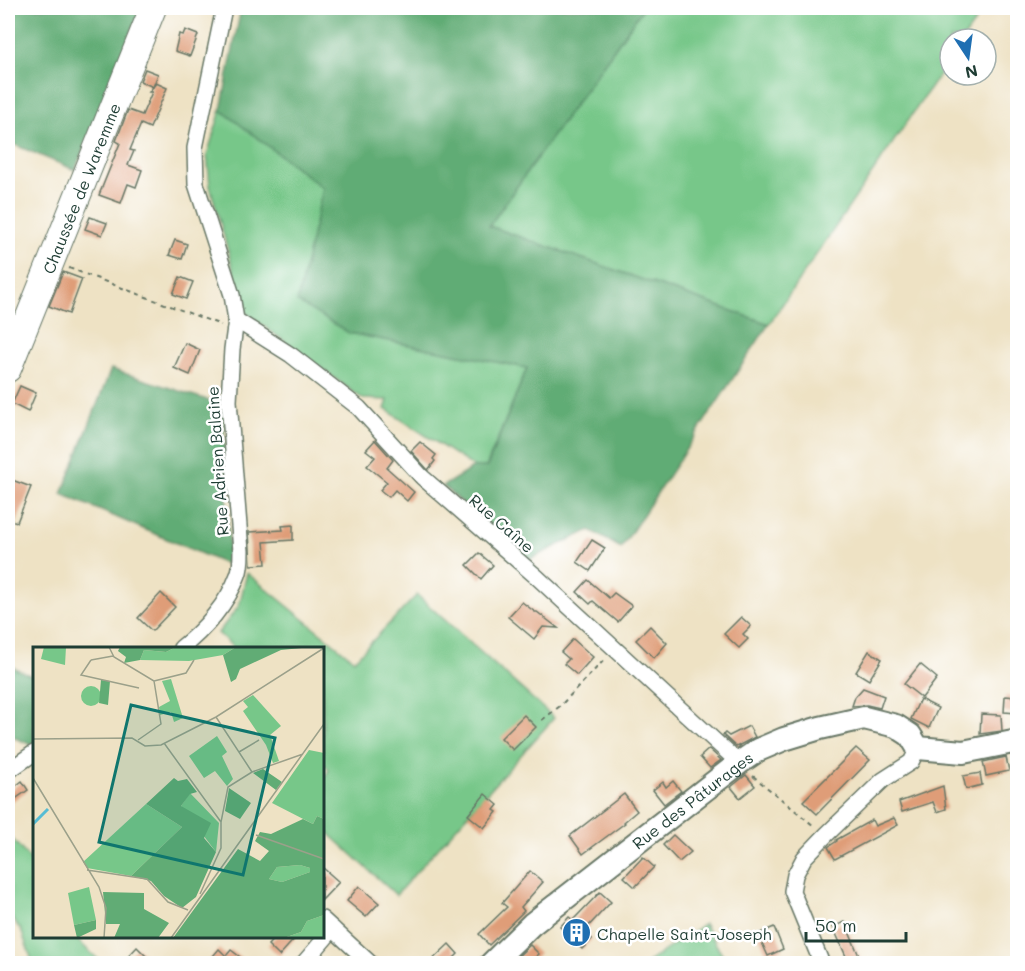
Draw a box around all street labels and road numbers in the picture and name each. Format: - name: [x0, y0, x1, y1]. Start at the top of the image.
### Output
- street label: Chaussée de Waremme: [37, 100, 124, 277]
- street label: Rue Adrien Balaine: [201, 386, 233, 536]
- street label: Rue Caîne: [465, 489, 539, 557]
- street label: Rue des Pâturages: [627, 746, 757, 853]

